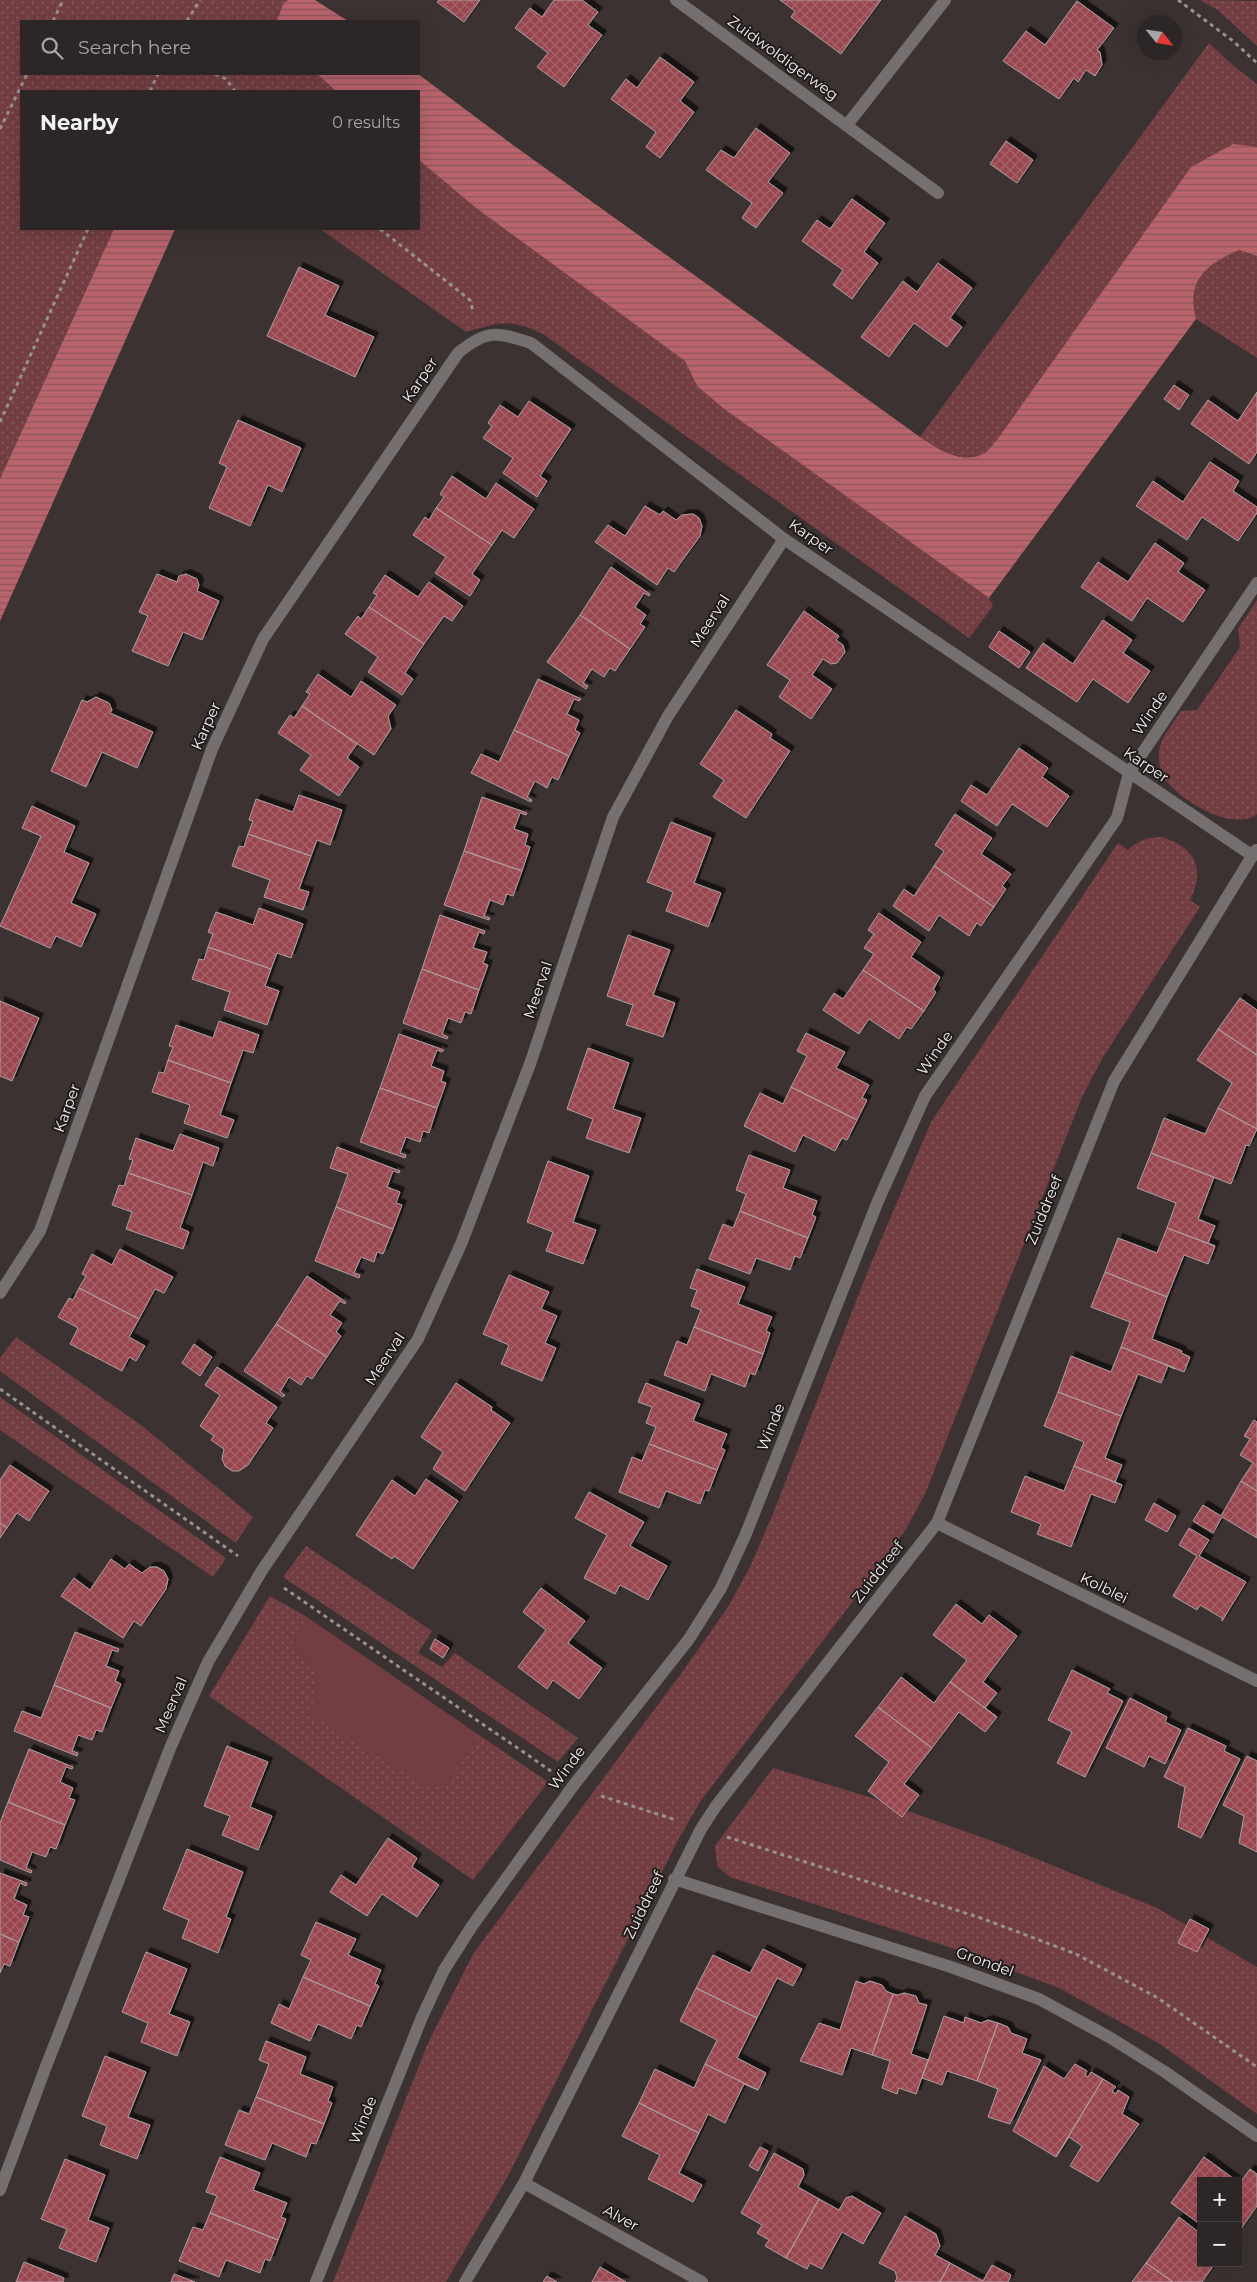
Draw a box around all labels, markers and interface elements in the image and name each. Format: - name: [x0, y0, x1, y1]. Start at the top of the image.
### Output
- street label: Zuidwoldigerweg: [724, 11, 842, 104]
- north arrow: [1137, 15, 1182, 60]
- search box: [20, 20, 420, 75]
- icon: search: [38, 34, 66, 62]
- text: Search here: [78, 36, 191, 59]
- text: Nearby: [40, 110, 119, 135]
- text: 0 results: [332, 113, 400, 132]
- street label: Karper: [398, 353, 442, 406]
- street label: Karper: [785, 514, 837, 559]
- street label: Meerval: [685, 591, 734, 651]
- street label: Winde: [1128, 687, 1171, 739]
- street label: Karper: [187, 699, 224, 753]
- street label: Karper: [1120, 743, 1173, 787]
- street label: Meerval: [519, 959, 556, 1021]
- street label: Winde: [913, 1027, 957, 1079]
- street label: Karper: [49, 1081, 84, 1135]
- street label: Zuiddreef: [1021, 1172, 1066, 1247]
- street label: Meerval: [360, 1329, 409, 1389]
- street label: Winde: [752, 1400, 789, 1453]
- street label: Zuiddreef: [848, 1536, 908, 1606]
- street label: Kolblei: [1077, 1568, 1131, 1607]
- street label: Meerval: [150, 1674, 191, 1736]
- street label: Winde: [544, 1742, 589, 1793]
- street label: Zuiddreef: [619, 1867, 669, 1942]
- street label: Grondel: [954, 1942, 1017, 1981]
- street label: Winde: [344, 2093, 381, 2146]
- map controls: [1197, 2177, 1242, 2267]
- button: +: [1197, 2177, 1242, 2222]
- street label: Alver: [600, 2200, 642, 2235]
- button: −: [1197, 2222, 1242, 2267]

